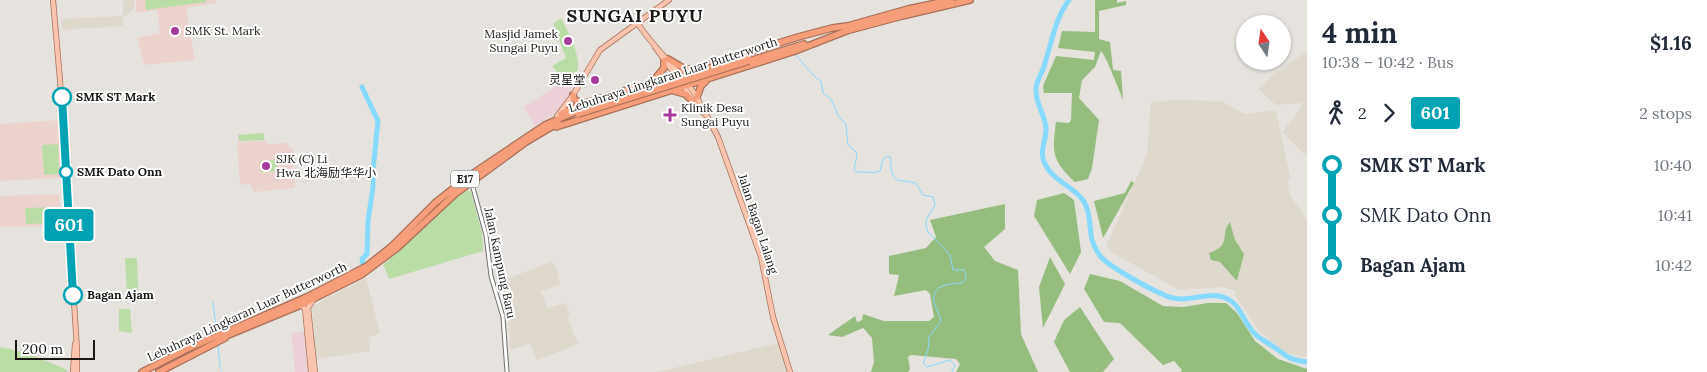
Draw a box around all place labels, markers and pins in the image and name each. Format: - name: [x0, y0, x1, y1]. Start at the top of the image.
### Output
- place label: SMK St. Mark: [185, 23, 261, 38]
- marker: SMK St. Mark: [169, 25, 181, 37]
- place label: Masjid Jamek Sungai Puyu: [484, 26, 559, 55]
- marker: Masjid Jamek Sungai Puyu: [562, 35, 574, 47]
- place label: 灵星堂: [549, 72, 585, 87]
- marker: 灵星堂: [589, 74, 601, 86]
- marker: SMK ST Mark: [52, 87, 72, 107]
- place label: SMK ST Mark: [76, 89, 155, 104]
- place label: Klinik Desa Sungai Puyu: [681, 100, 749, 129]
- marker: Klinik Desa Sungai Puyu: [663, 108, 677, 122]
- place label: SJK (C) Li Hwa 北海励华华小: [276, 151, 376, 180]
- marker: SJK (C) Li Hwa 北海励华华小: [260, 160, 272, 172]
- place label: SMK Dato Onn: [77, 164, 163, 179]
- marker: SMK Dato Onn: [59, 165, 73, 179]
- marker: Bagan Ajam: [63, 285, 83, 305]
- place label: Bagan Ajam: [87, 287, 154, 302]

